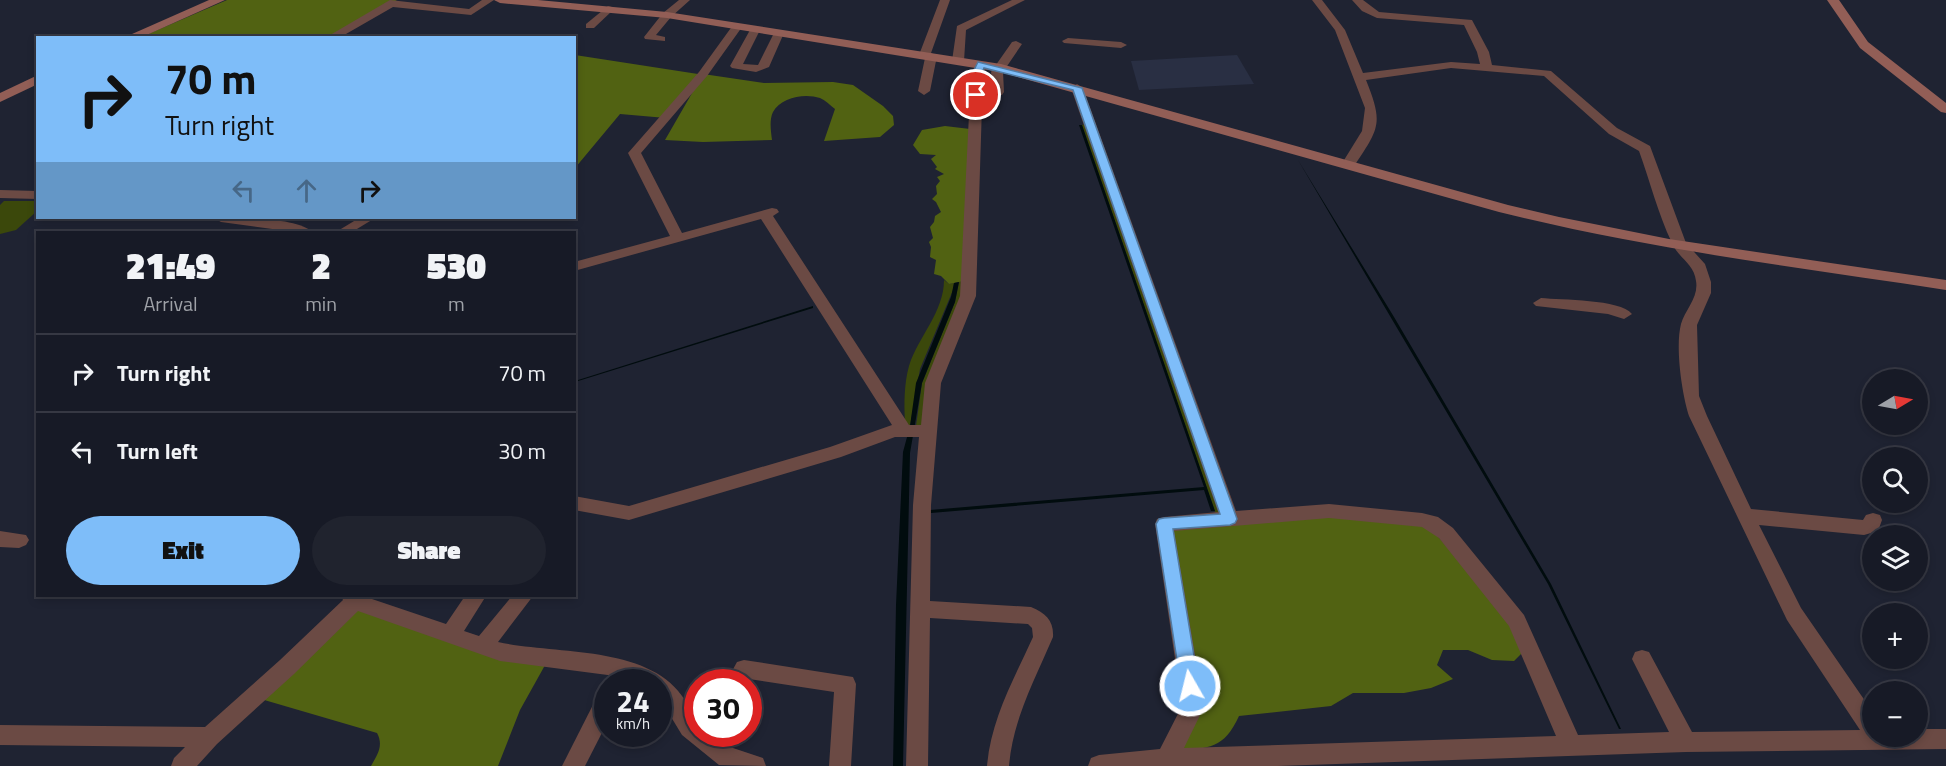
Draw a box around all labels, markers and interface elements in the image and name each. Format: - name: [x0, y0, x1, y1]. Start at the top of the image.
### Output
- text: 70 m: [165, 46, 257, 110]
- icon: right: [66, 60, 144, 138]
- pin: [950, 69, 1001, 120]
- icon: arrive: [959, 78, 992, 111]
- text: Turn right: [165, 104, 274, 145]
- icon: left: [227, 174, 260, 207]
- icon: ahead: [290, 174, 323, 207]
- icon: right: [353, 174, 386, 207]
- text: 21:49: [126, 238, 215, 293]
- text: 2: [311, 238, 331, 293]
- text: 530: [427, 238, 486, 293]
- text: Arrival: [143, 288, 198, 319]
- text: min: [305, 288, 337, 319]
- text: m: [448, 288, 465, 319]
- text: Turn right: [117, 356, 211, 390]
- text: 70 m: [498, 356, 546, 390]
- icon: right: [66, 357, 99, 390]
- north arrow: [1862, 369, 1928, 435]
- map controls: [1862, 369, 1928, 747]
- text: Turn left: [117, 434, 198, 468]
- text: 30 m: [498, 434, 546, 468]
- icon: left: [66, 435, 99, 468]
- button: search: [1862, 447, 1928, 513]
- button: Exit: [66, 516, 300, 585]
- button: Share: [312, 516, 546, 585]
- button: layers: [1862, 525, 1928, 591]
- button: +: [1862, 603, 1928, 669]
- position arrow: [1158, 654, 1222, 718]
- speed limit sign: 30: [684, 669, 762, 747]
- text: 24: [616, 678, 650, 724]
- button: −: [1862, 681, 1928, 747]
- text: km/h: [616, 712, 650, 735]

